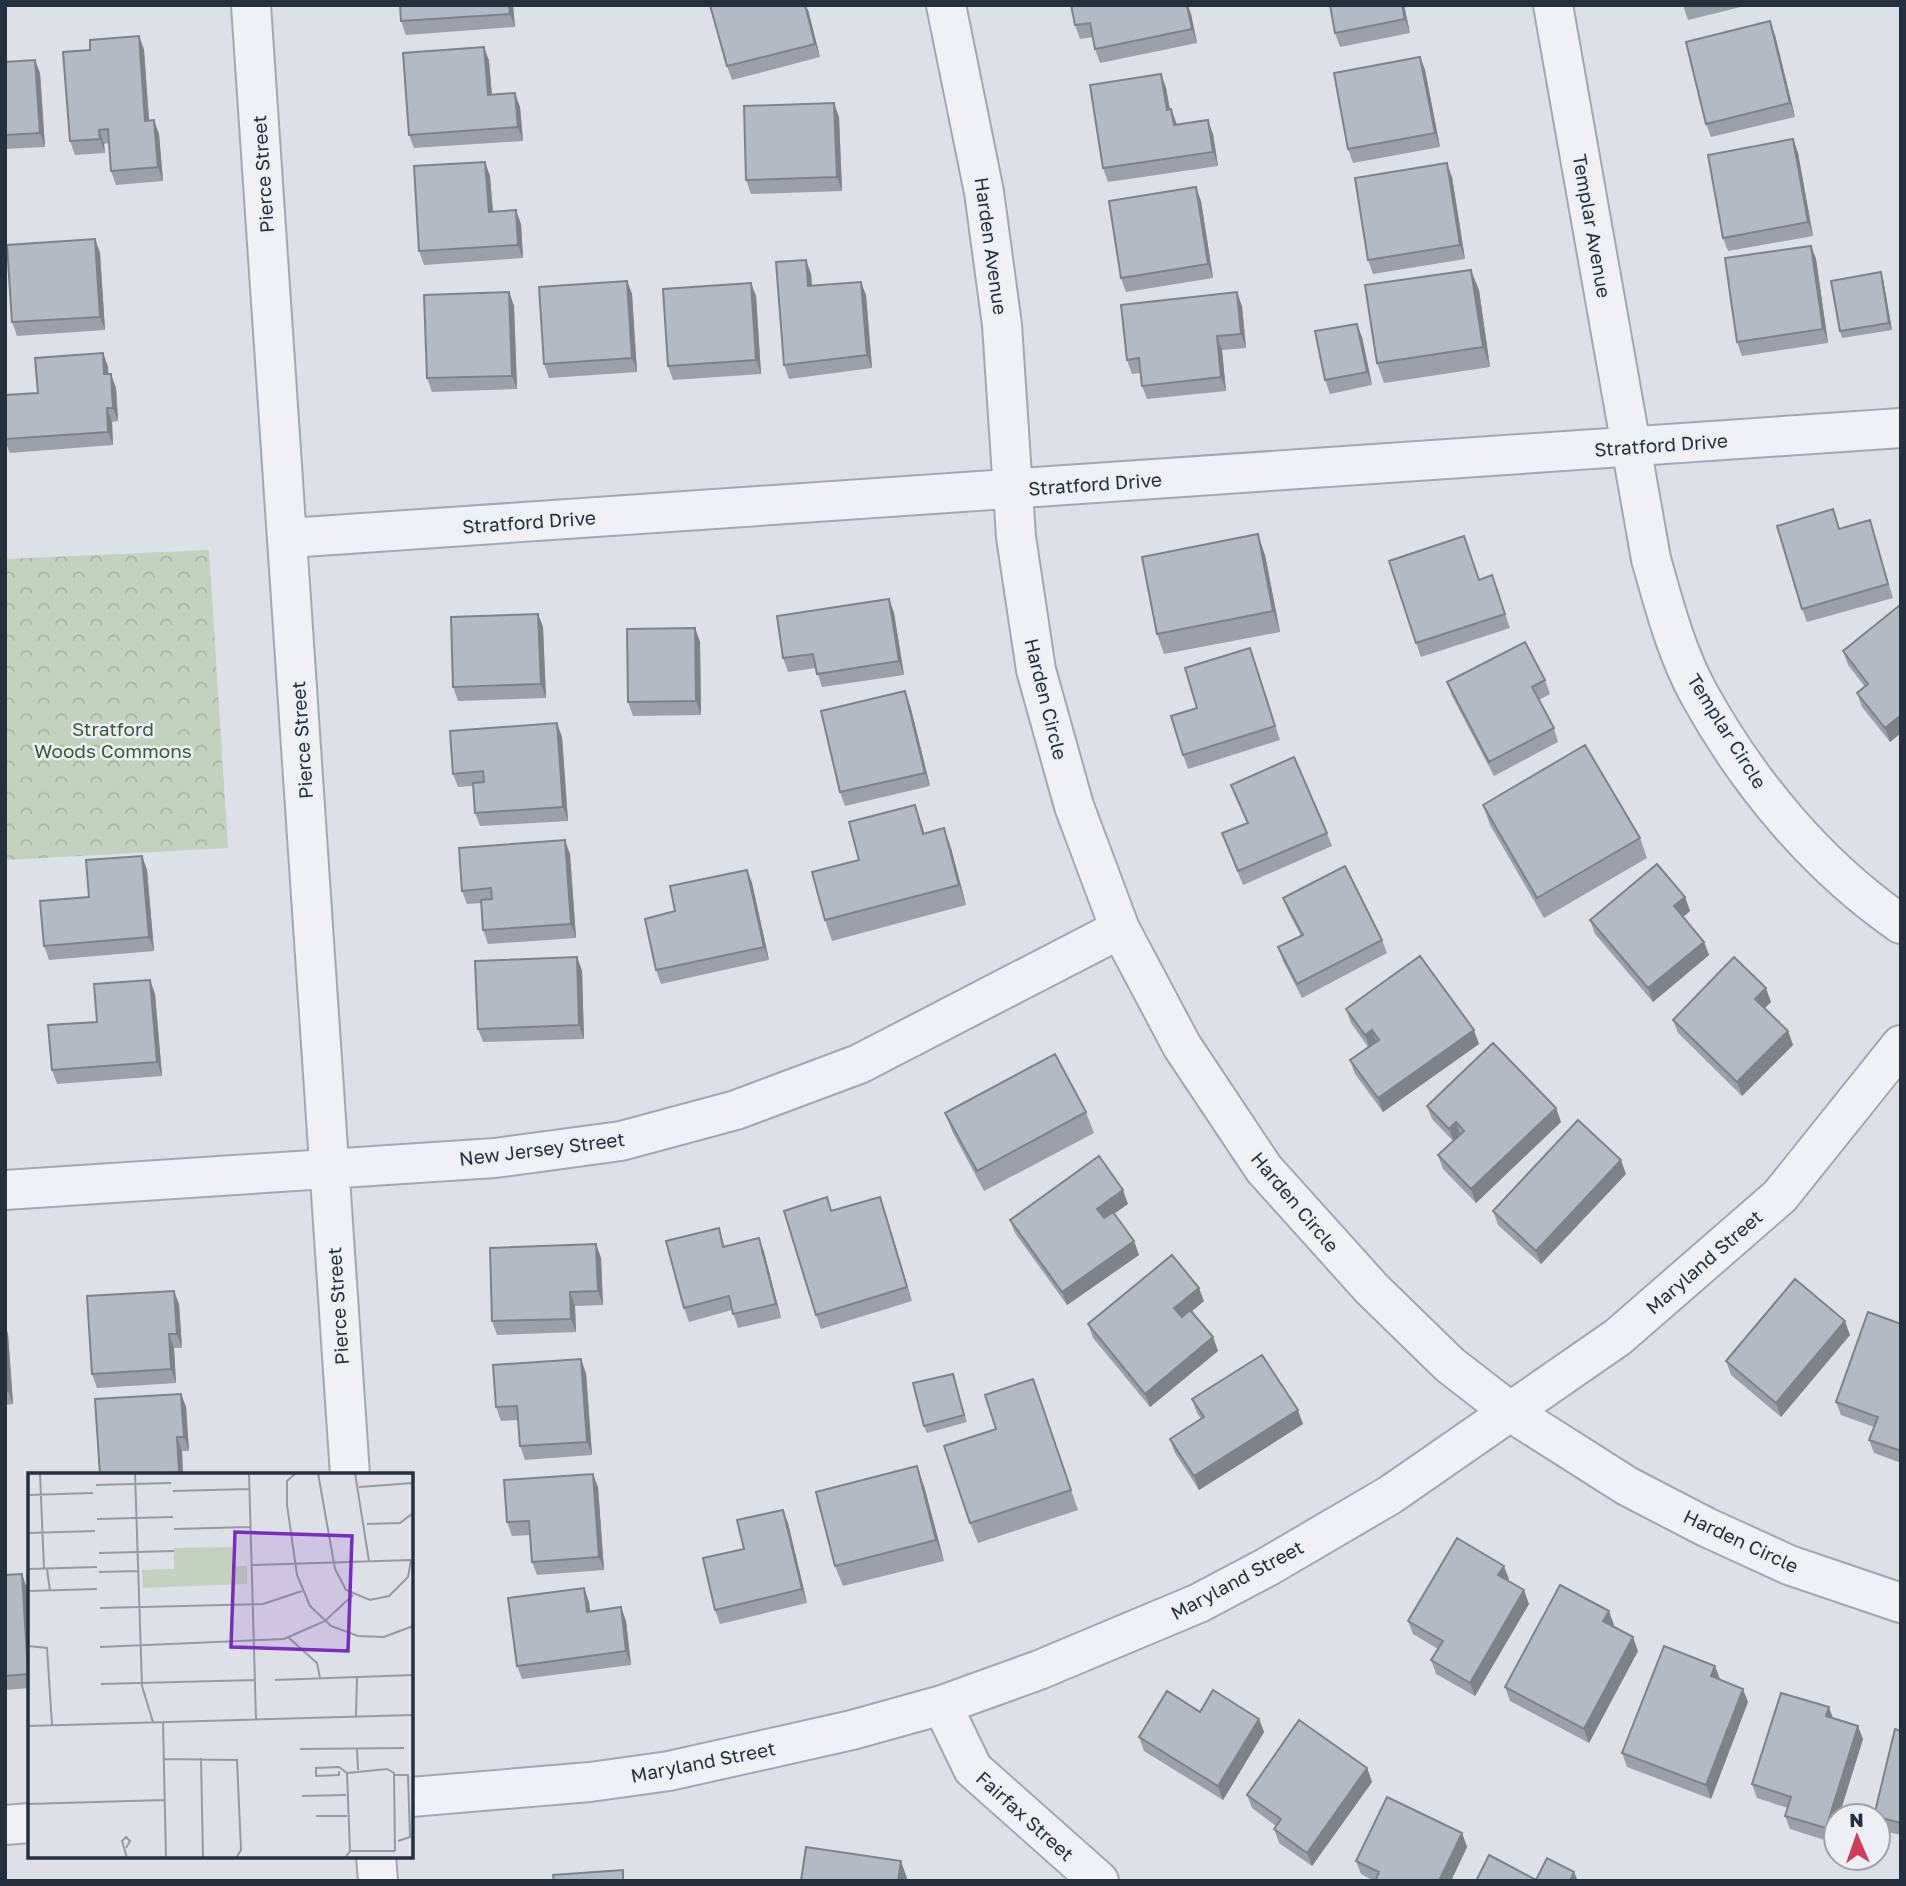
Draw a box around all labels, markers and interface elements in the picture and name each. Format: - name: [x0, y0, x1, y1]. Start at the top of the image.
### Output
- street label: Pierce Street: [247, 114, 278, 234]
- street label: Templar Avenue: [1569, 152, 1616, 300]
- street label: Harden Avenue: [970, 176, 1013, 316]
- street label: Stratford Drive: [1594, 428, 1728, 461]
- street label: Stratford Drive: [1028, 467, 1162, 500]
- street label: Stratford Drive: [462, 505, 596, 538]
- street label: Harden Circle: [1020, 636, 1073, 762]
- street label: Templar Circle: [1683, 669, 1772, 792]
- street label: Pierce Street: [286, 680, 317, 800]
- park label: Stratford Woods Commons: [34, 717, 192, 762]
- street label: New Jersey Street: [458, 1127, 626, 1170]
- street label: Harden Circle: [1247, 1147, 1344, 1257]
- street label: Maryland Street: [1641, 1205, 1767, 1318]
- street label: Pierce Street: [322, 1246, 353, 1366]
- inset map: [28, 1473, 413, 1858]
- street label: Harden Circle: [1680, 1504, 1802, 1577]
- street label: Maryland Street: [1167, 1535, 1307, 1624]
- street label: Maryland Street: [629, 1736, 777, 1787]
- street label: Fairfax Street: [972, 1766, 1079, 1865]
- north arrow: [1822, 1802, 1892, 1872]
- text: N: [1849, 1808, 1864, 1831]

